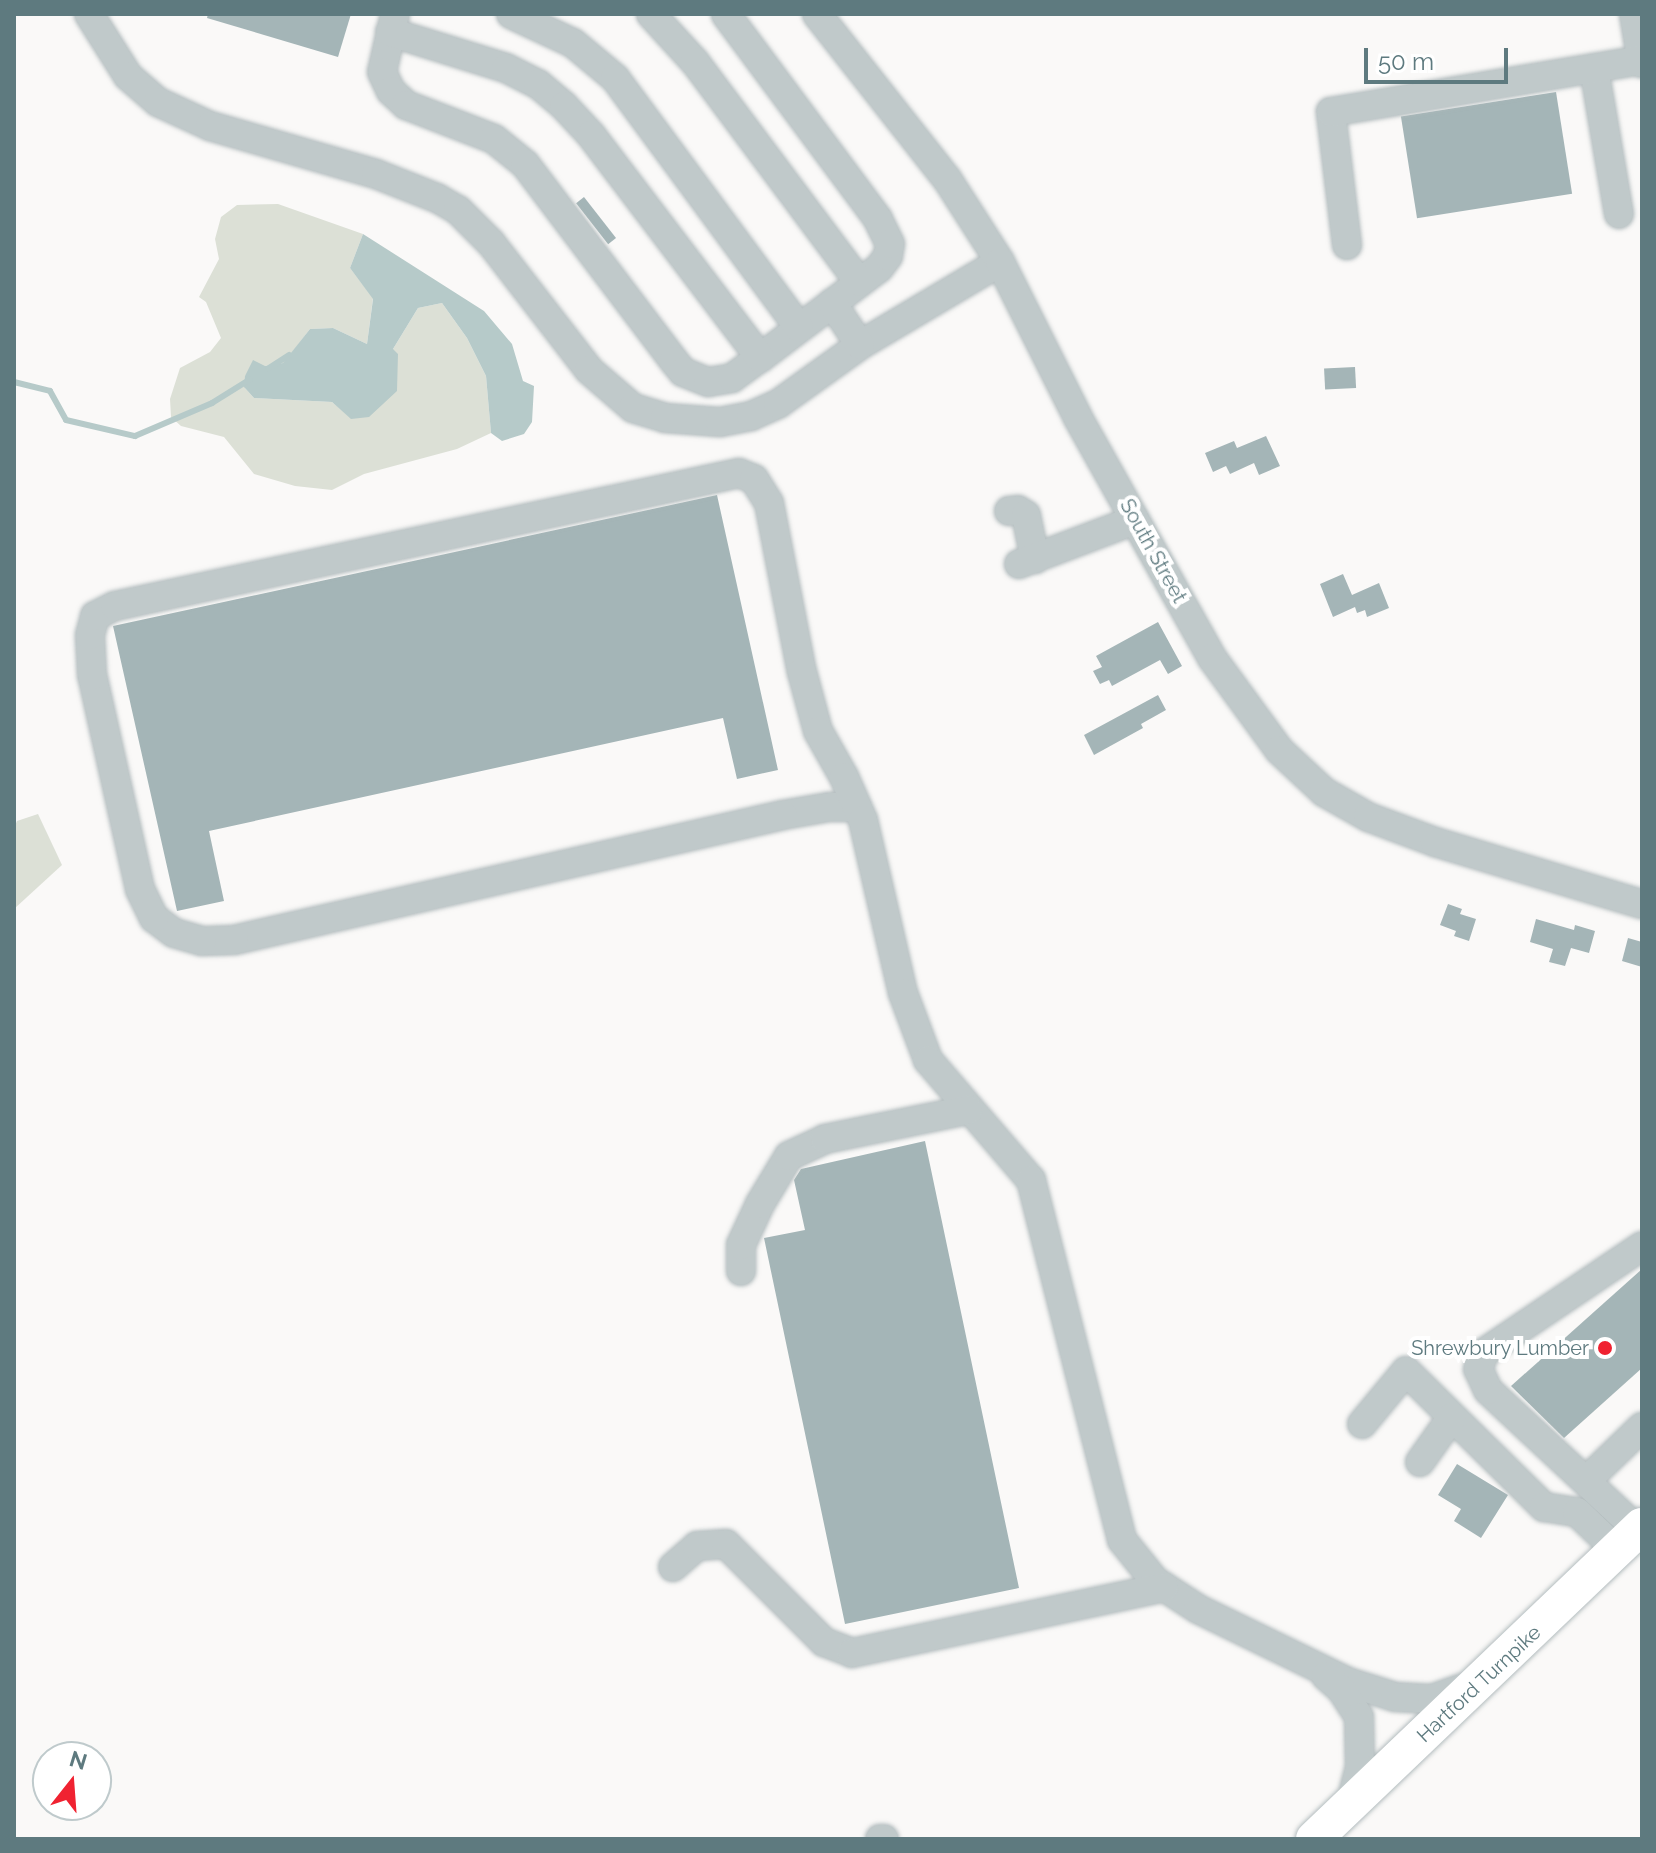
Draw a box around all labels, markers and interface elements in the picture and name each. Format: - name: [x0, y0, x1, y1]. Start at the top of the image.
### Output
- scale bar: [1368, 32, 1512, 82]
- text: 50 m: [1378, 47, 1434, 76]
- street label: South Street: [1115, 495, 1191, 607]
- place label: Shrewbury Lumber: [1411, 1336, 1589, 1360]
- marker: Shrewbury Lumber: [1596, 1339, 1614, 1357]
- street label: Hartford Turnpike: [1412, 1620, 1546, 1748]
- north arrow: [32, 1741, 112, 1821]
- text: N: [67, 1745, 90, 1775]

